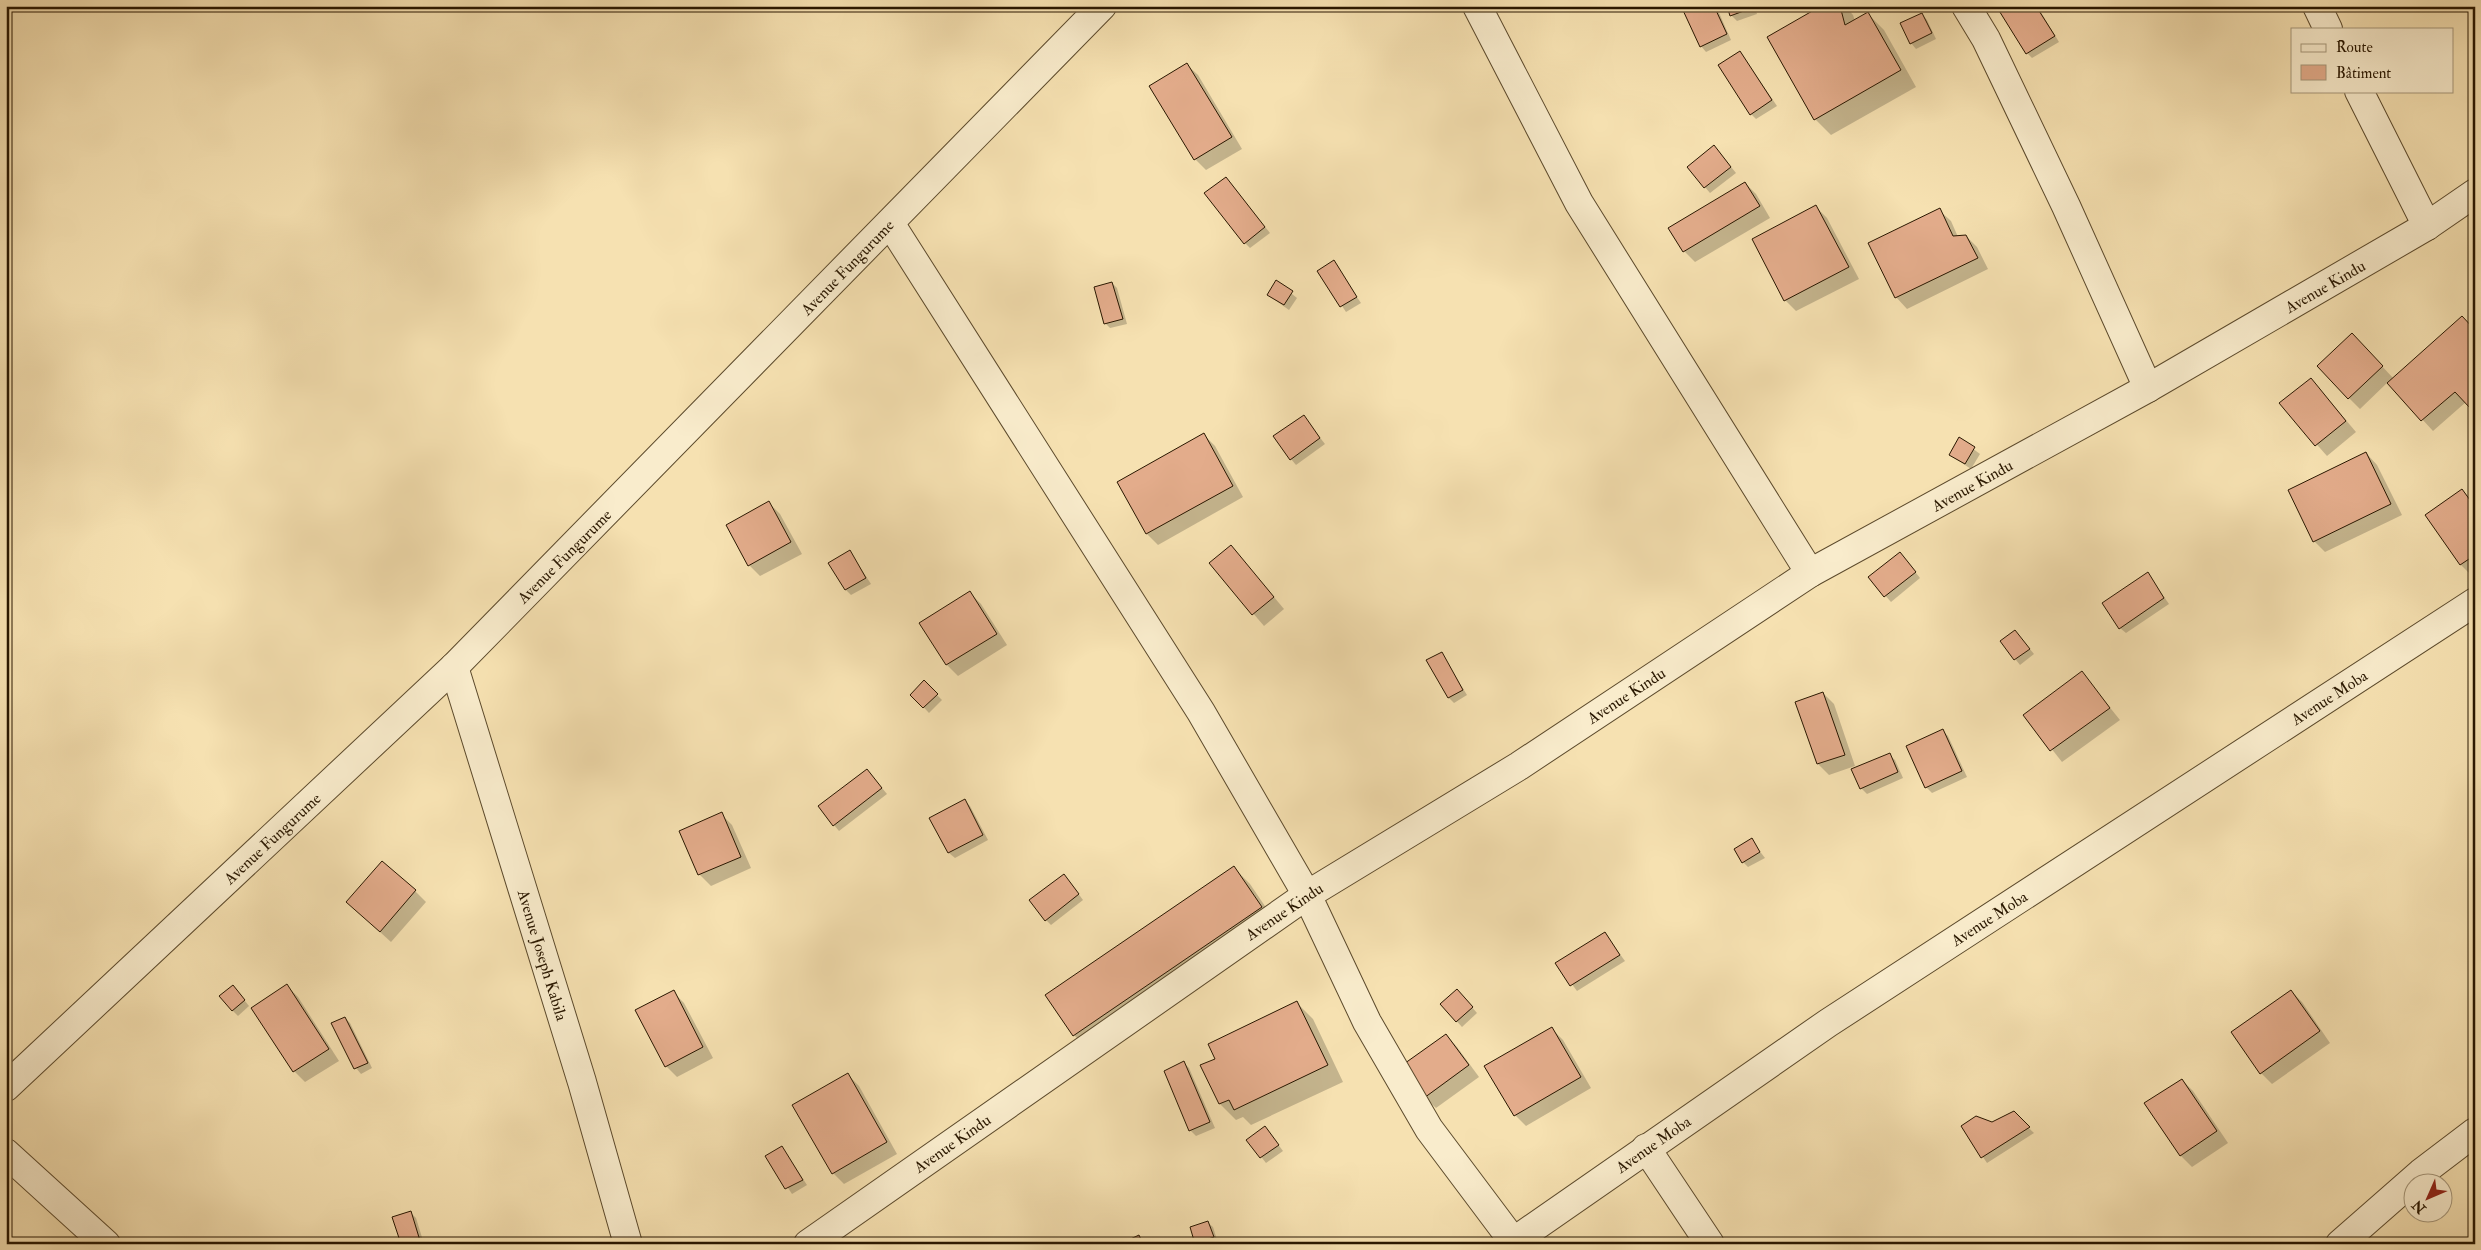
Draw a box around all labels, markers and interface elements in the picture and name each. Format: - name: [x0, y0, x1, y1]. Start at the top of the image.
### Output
- legend: [2291, 28, 2454, 92]
- text: Route: [2336, 38, 2373, 57]
- text: Bâtiment: [2336, 64, 2391, 83]
- street label: Avenue Fungurume: [796, 215, 899, 320]
- street label: Avenue Kindu: [2281, 256, 2369, 318]
- street label: Avenue Kindu: [1928, 455, 2016, 517]
- street label: Avenue Fungurume: [513, 505, 616, 609]
- street label: Avenue Kindu: [1583, 663, 1670, 729]
- street label: Avenue Moba: [2287, 666, 2372, 730]
- street label: Avenue Fungurume: [219, 788, 326, 890]
- street label: Avenue Kindu: [1241, 879, 1327, 946]
- street label: Avenue Joseph Kabila: [511, 886, 572, 1024]
- street label: Avenue Moba: [1947, 887, 2032, 951]
- street label: Avenue Kindu: [909, 1110, 995, 1178]
- street label: Avenue Moba: [1611, 1111, 1695, 1179]
- north arrow: [2404, 1172, 2454, 1222]
- text: N: [2408, 1196, 2430, 1218]

